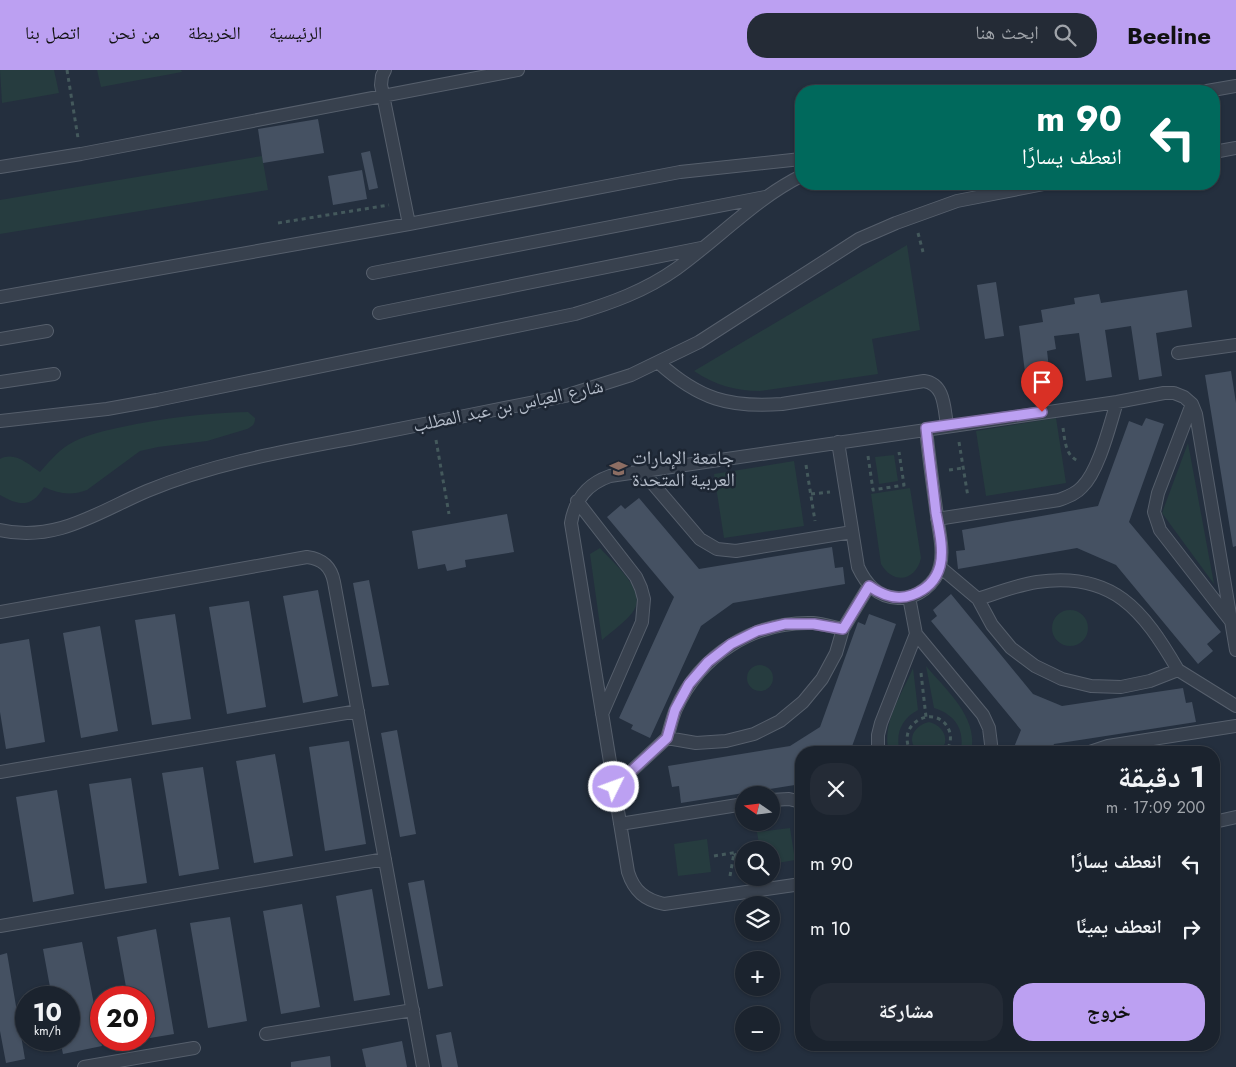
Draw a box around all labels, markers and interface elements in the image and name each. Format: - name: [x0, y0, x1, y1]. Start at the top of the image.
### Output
- search box: [747, 13, 1097, 58]
- text: Beeline: [1127, 18, 1211, 53]
- text: ابحث هنا: [975, 19, 1039, 46]
- text: اتصل بنا: [25, 20, 80, 46]
- text: من نحن: [108, 20, 160, 46]
- text: الخريطة: [188, 20, 241, 46]
- text: الرئيسية: [269, 20, 322, 46]
- icon: search: [1051, 21, 1079, 49]
- text: 90 m: [1036, 94, 1122, 144]
- icon: left: [1140, 105, 1205, 170]
- text: انعطف يسارًا: [1022, 140, 1122, 172]
- pin: [1021, 361, 1063, 412]
- icon: arrive: [1028, 368, 1056, 396]
- street label: شارع العباس بن عبد المطلب: [410, 372, 606, 439]
- place label: جامعة الإمارات العربية المتحدة: [632, 444, 735, 493]
- school or university icon: جامعة الإمارات العربية المتحدة: [608, 458, 628, 478]
- text: 1 دقيقة: [1118, 755, 1205, 798]
- position arrow: [587, 760, 639, 812]
- button: close: [810, 763, 862, 815]
- north arrow: [735, 786, 780, 831]
- map controls: [735, 786, 780, 1051]
- text: 200 m · 17:09: [1106, 796, 1205, 819]
- button: search: [735, 841, 780, 886]
- text: انعطف يسارًا: [1070, 848, 1162, 875]
- text: 90 m: [810, 850, 853, 877]
- icon: left: [1177, 850, 1205, 878]
- button: layers: [735, 896, 780, 941]
- text: انعطف يمينًا: [1076, 913, 1162, 940]
- text: 10 m: [810, 915, 850, 942]
- icon: right: [1177, 915, 1205, 943]
- button: +: [735, 951, 780, 996]
- button: مشاركة: [810, 983, 1003, 1041]
- button: خروج: [1013, 983, 1205, 1041]
- speed limit sign: 20: [90, 986, 155, 1051]
- text: 10: [33, 994, 62, 1030]
- button: −: [735, 1006, 780, 1051]
- text: km/h: [34, 1022, 61, 1040]

